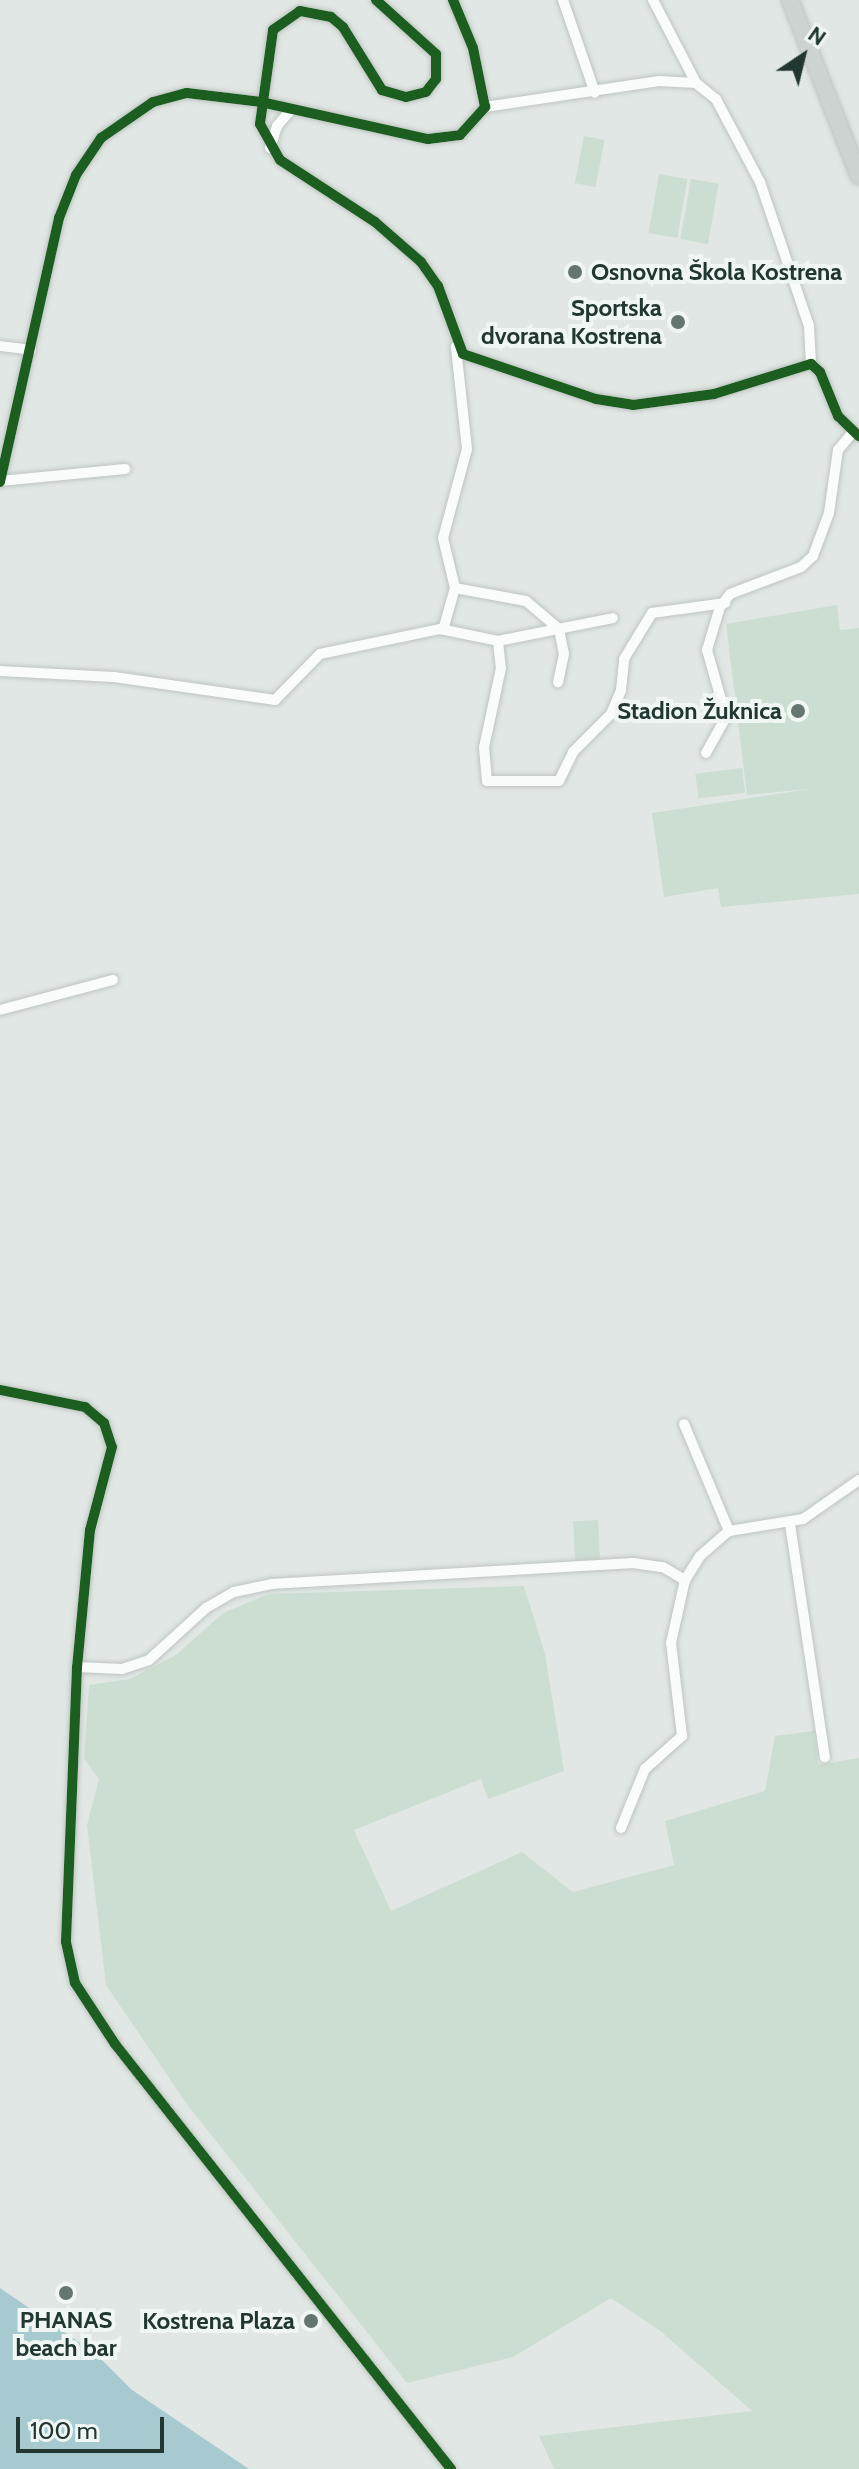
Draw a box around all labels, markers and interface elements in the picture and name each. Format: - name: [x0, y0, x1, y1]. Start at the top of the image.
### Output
- north arrow: [763, 16, 843, 96]
- text: N: [803, 20, 831, 51]
- place label: Osnovna Škola Kostrena: [591, 258, 842, 286]
- marker: Osnovna Škola Kostrena: [566, 263, 584, 281]
- place label: Sportska dvorana Kostrena: [481, 294, 662, 350]
- marker: Sportska dvorana Kostrena: [669, 313, 687, 331]
- place label: Stadion Žuknica: [617, 697, 782, 725]
- marker: Stadion Žuknica: [789, 702, 807, 720]
- marker: PHANAS beach bar: [57, 2284, 75, 2302]
- place label: PHANAS beach bar: [15, 2306, 117, 2362]
- place label: Kostrena Plaza: [142, 2307, 295, 2335]
- marker: Kostrena Plaza: [302, 2312, 320, 2330]
- scale bar: [20, 2401, 168, 2451]
- text: 100 m: [30, 2416, 98, 2445]

